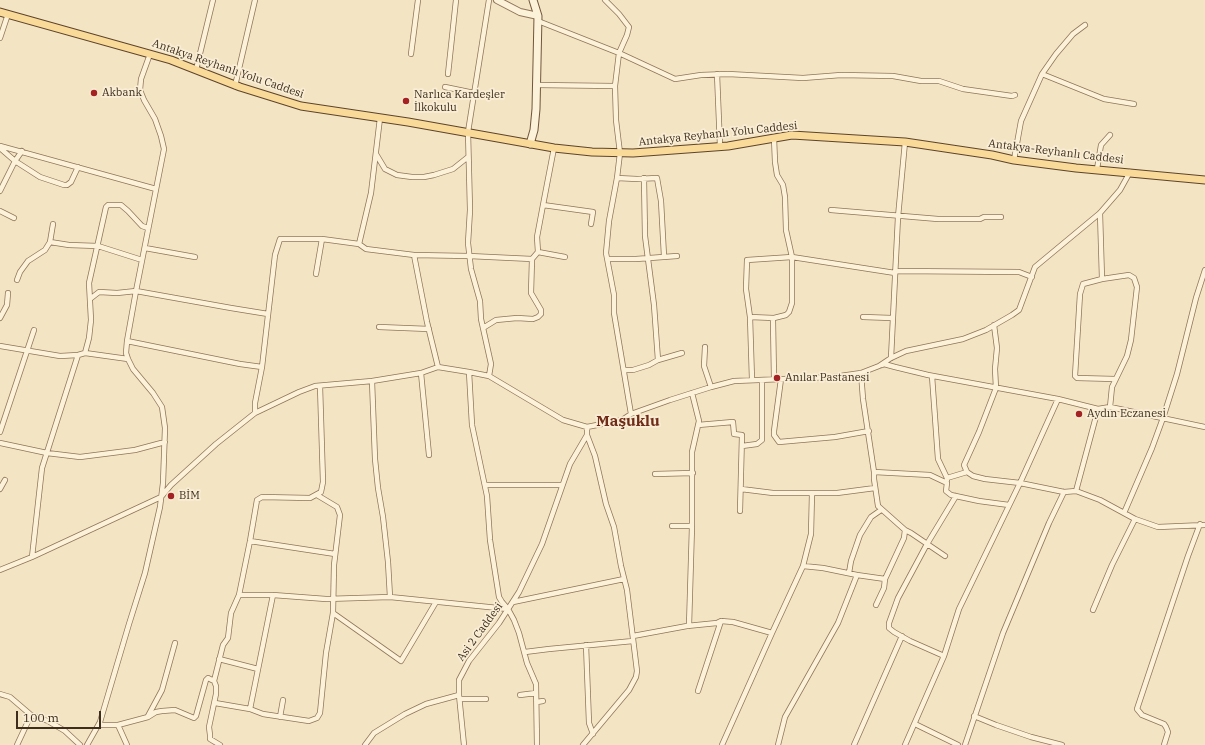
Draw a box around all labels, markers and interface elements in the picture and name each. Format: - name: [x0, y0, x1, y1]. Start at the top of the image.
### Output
- street label: Antakya Reyhanlı Yolu Caddesi: [150, 37, 306, 101]
- place label: Akbank: [102, 86, 142, 100]
- marker: Akbank: [89, 88, 99, 98]
- place label: Narlıca Kardeşler İlkokulu: [414, 88, 505, 114]
- marker: Narlıca Kardeşler İlkokulu: [401, 96, 411, 106]
- street label: Antakya Reyhanlı Yolu Caddesi: [638, 119, 798, 149]
- street label: Antakya-Reyhanlı Caddesi: [988, 137, 1124, 167]
- place label: Anılar Pastanesi: [785, 371, 869, 385]
- marker: Anılar Pastanesi: [772, 373, 782, 383]
- place label: Aydın Eczanesi: [1087, 407, 1166, 421]
- marker: Aydın Eczanesi: [1074, 409, 1084, 419]
- district label: Maşuklu: [596, 413, 660, 431]
- place label: BİM: [179, 489, 200, 503]
- marker: BİM: [166, 491, 176, 501]
- street label: Asi 2 Caddesi: [454, 600, 506, 664]
- scale bar: [18, 703, 103, 729]
- text: 100 m: [23, 710, 59, 725]

